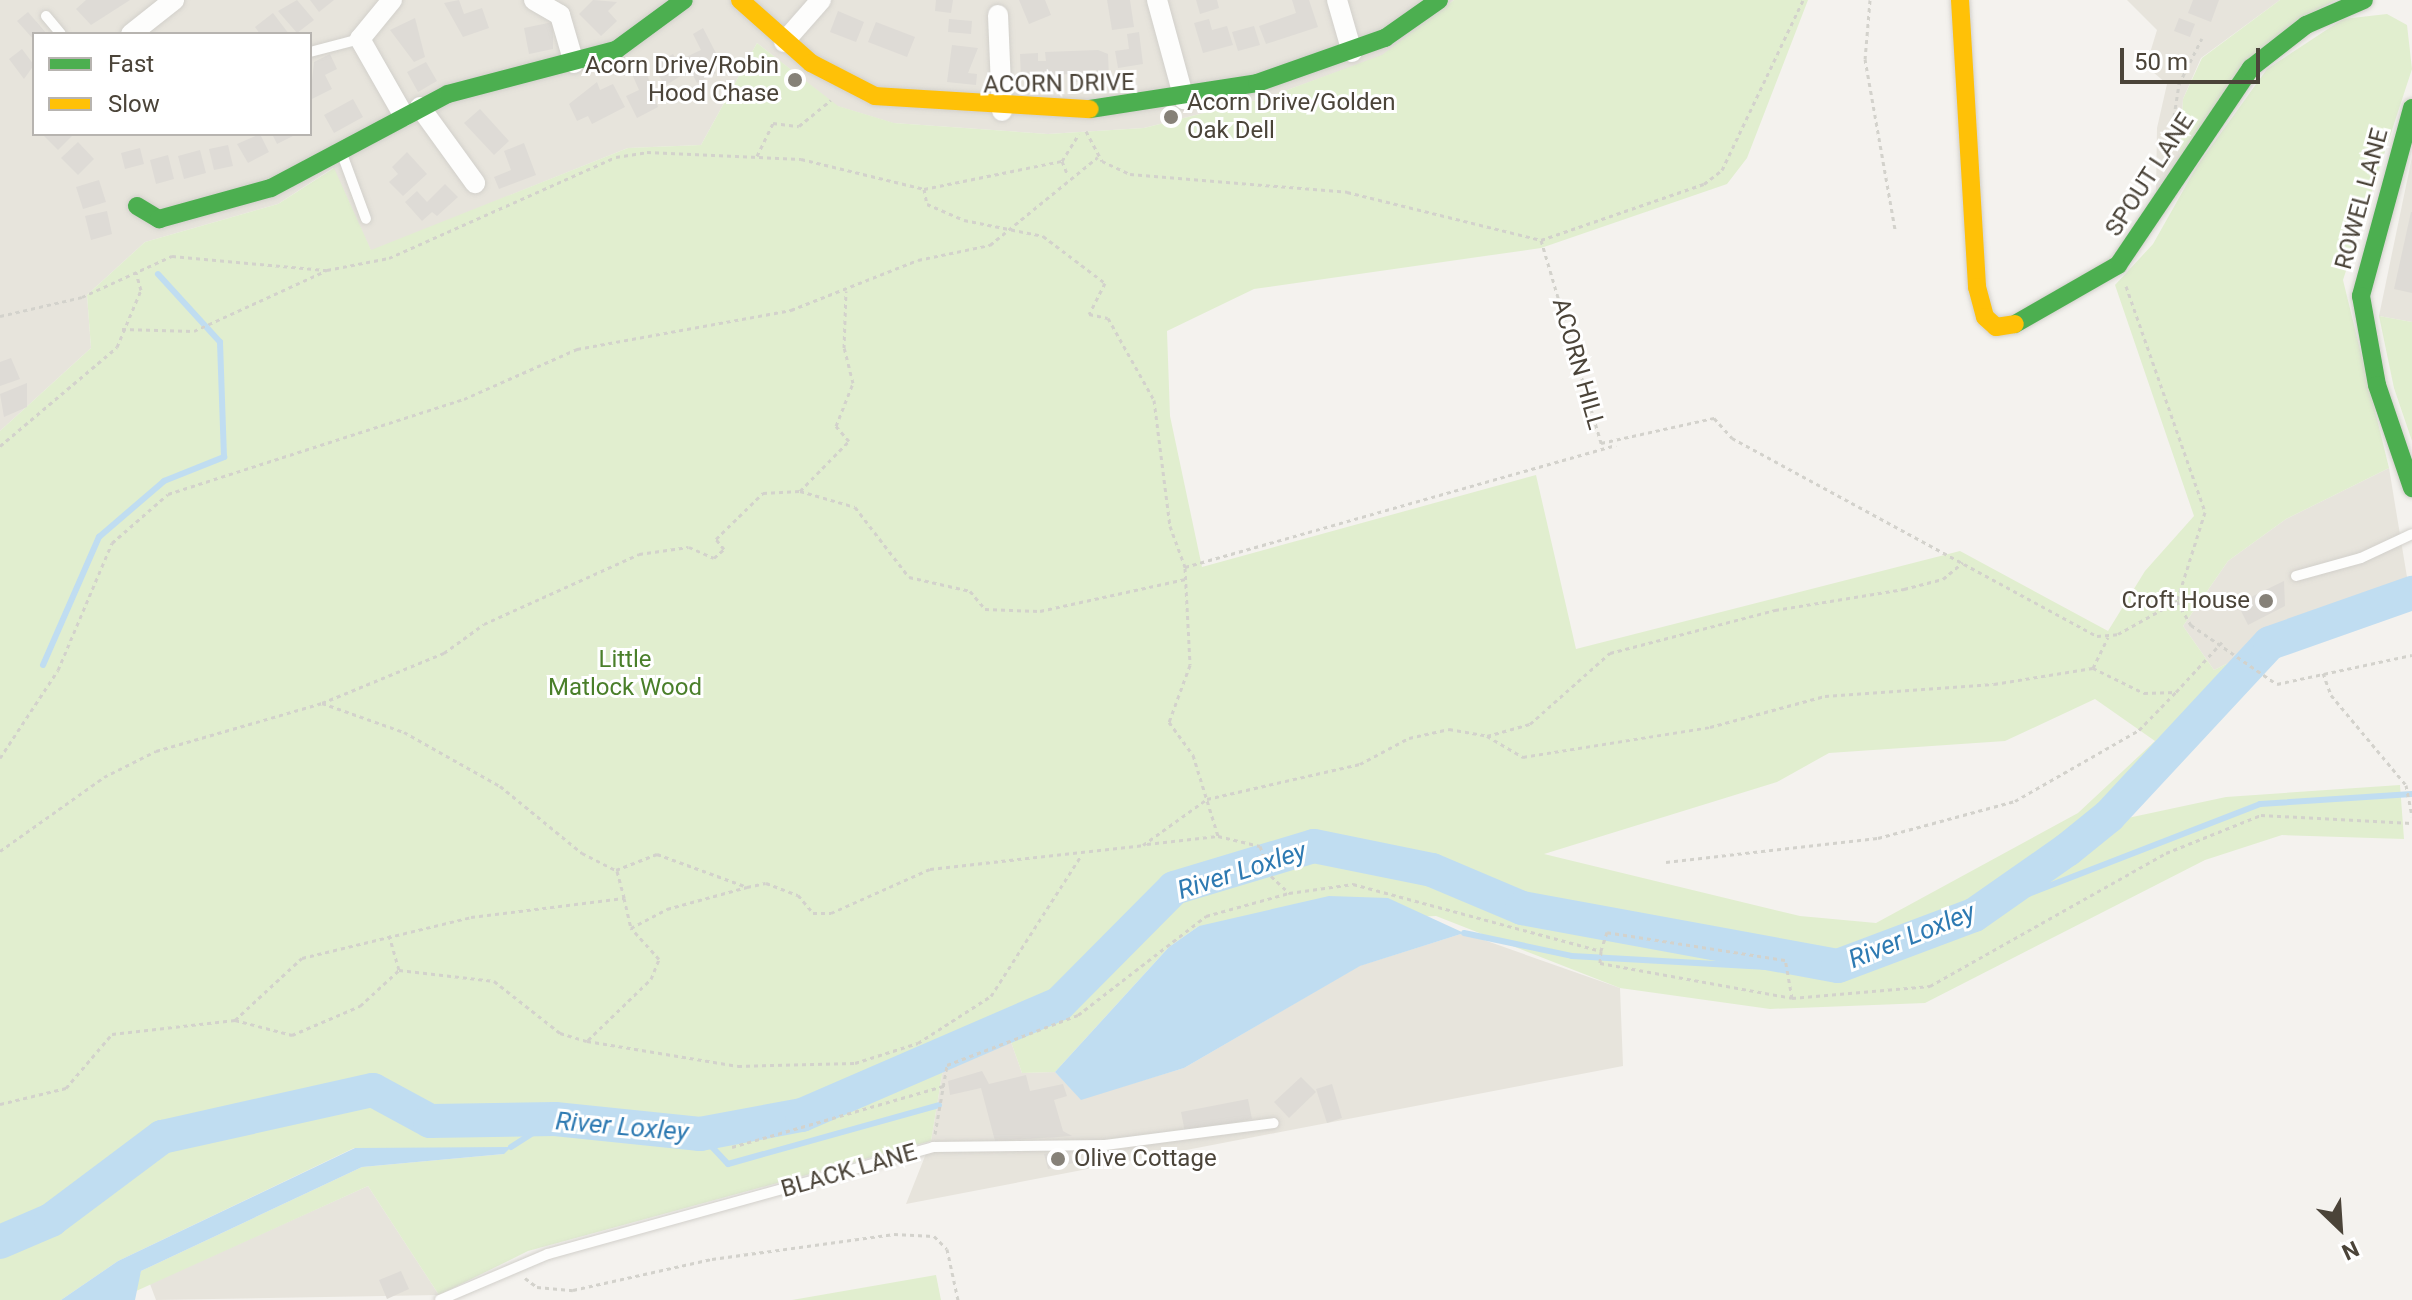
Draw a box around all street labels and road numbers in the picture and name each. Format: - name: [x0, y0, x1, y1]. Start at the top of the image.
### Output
- street label: ACORN DRIVE: [983, 68, 1135, 100]
- street label: SPOUT LANE: [2099, 108, 2201, 242]
- street label: ROWEL LANE: [2329, 125, 2395, 273]
- street label: ACORN HILL: [1546, 295, 1610, 433]
- street label: BLACK LANE: [778, 1138, 920, 1204]

